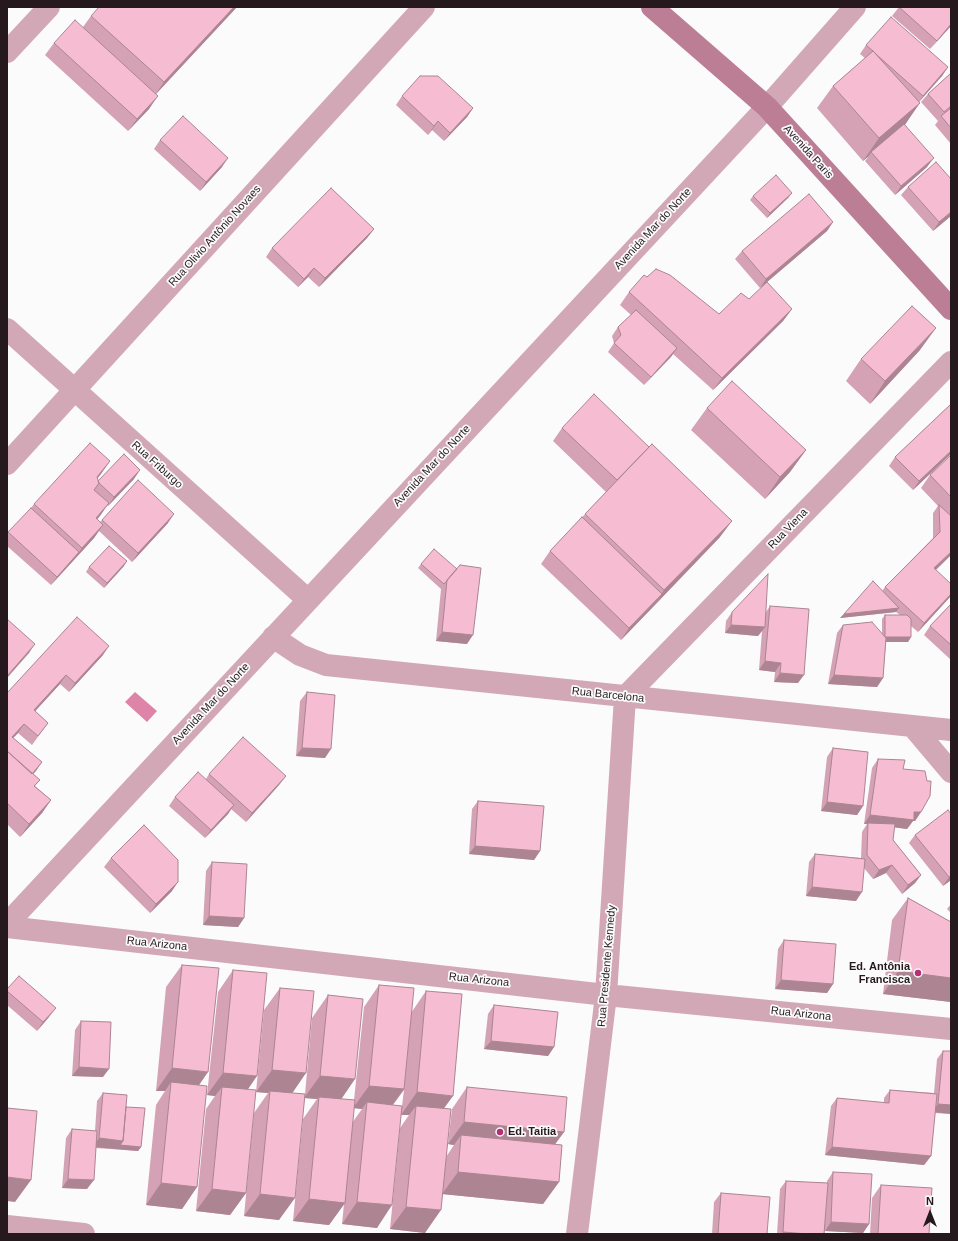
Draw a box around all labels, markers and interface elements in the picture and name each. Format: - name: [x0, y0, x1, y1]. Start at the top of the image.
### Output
- street label: Avenida Paris: [780, 122, 836, 182]
- street label: Rua Olivio Antônio Novaes: [166, 183, 264, 289]
- street label: Avenida Mar do Norte: [612, 185, 694, 273]
- street label: Avenida Mar do Norte: [391, 422, 473, 510]
- street label: Rua Friburgo: [129, 439, 185, 491]
- street label: Rua Viena: [765, 506, 811, 552]
- street label: Avenida Mar do Norte: [170, 660, 252, 748]
- street label: Rua Barcelona: [571, 685, 645, 705]
- street label: Rua Presidente Kennedy: [595, 905, 619, 1027]
- street label: Rua Arizona: [126, 934, 188, 954]
- place label: Ed. Antônia Francisca: [849, 960, 910, 986]
- marker: Ed. Antônia Francisca: [913, 968, 923, 978]
- street label: Rua Arizona: [448, 970, 510, 990]
- street label: Rua Arizona: [770, 1004, 832, 1024]
- place label: Ed. Taitia: [508, 1125, 556, 1139]
- marker: Ed. Taitia: [495, 1127, 505, 1137]
- north arrow: [910, 1193, 950, 1233]
- text: N: [926, 1195, 934, 1207]

